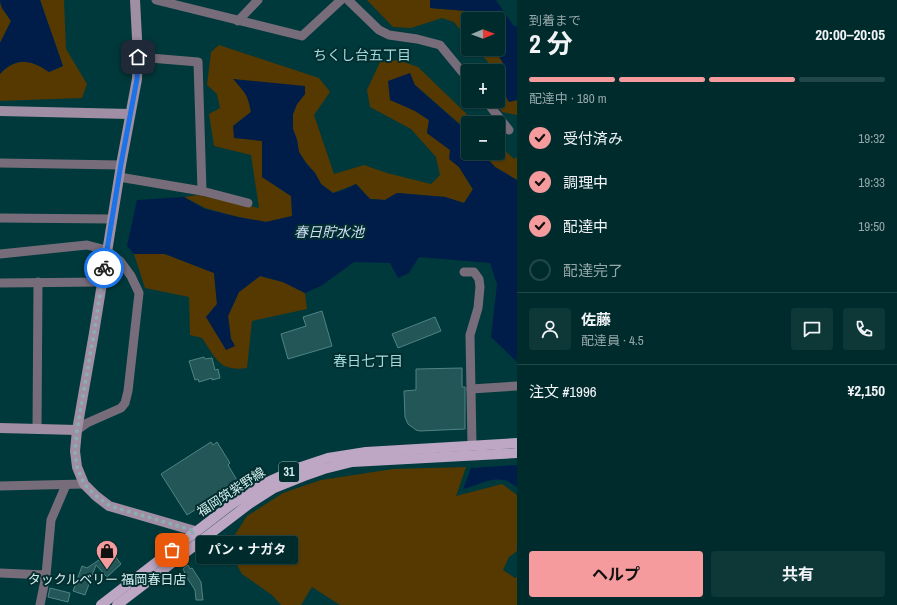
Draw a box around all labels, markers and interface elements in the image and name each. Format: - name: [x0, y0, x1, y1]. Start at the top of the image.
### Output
- north arrow: [461, 12, 505, 56]
- map controls: [461, 12, 505, 160]
- text: 到着まで: [529, 12, 581, 29]
- text: 20:00–20:05: [815, 24, 885, 45]
- text: 2 分: [529, 26, 573, 61]
- pin: [121, 40, 155, 74]
- icon: home: [127, 46, 149, 68]
- district label: ちくし台五丁目: [313, 46, 411, 64]
- button: +: [461, 64, 505, 108]
- text: 配達中 · 180 m: [529, 90, 607, 107]
- button: −: [461, 116, 505, 160]
- icon: check: [529, 127, 551, 149]
- text: 受付済み: [563, 128, 623, 149]
- text: 19:32: [858, 130, 885, 147]
- icon: check: [529, 171, 551, 193]
- text: 調理中: [563, 172, 608, 193]
- text: 19:33: [858, 174, 885, 191]
- icon: check: [529, 215, 551, 237]
- text: 配達中: [563, 216, 608, 237]
- text: 19:50: [858, 218, 885, 235]
- water label: 春日貯水池: [294, 223, 366, 241]
- courier: [84, 248, 124, 288]
- icon: bike: [93, 257, 115, 279]
- text: 配達完了: [563, 260, 623, 281]
- button: person: [529, 308, 571, 350]
- button: chat: [791, 308, 833, 350]
- button: phone: [843, 308, 885, 350]
- text: 佐藤: [581, 309, 611, 330]
- text: 配達員 · 4.5: [581, 332, 644, 349]
- district label: 春日七丁目: [333, 352, 403, 370]
- text: ¥2,150: [847, 380, 885, 401]
- text: 注文 #1996: [529, 381, 597, 402]
- road number: 31: [279, 462, 299, 482]
- street label: 福岡筑紫野線: [194, 464, 268, 520]
- pin: [155, 533, 189, 567]
- callout: パン・ナガタ: [196, 536, 298, 564]
- shop icon: タックルベリー 福岡春日店: [94, 538, 120, 571]
- icon: bag: [161, 539, 183, 561]
- text: パン・ナガタ: [208, 541, 286, 558]
- button: ヘルプ: [529, 551, 703, 597]
- button: 共有: [711, 551, 885, 597]
- place label: タックルベリー 福岡春日店: [28, 571, 186, 588]

